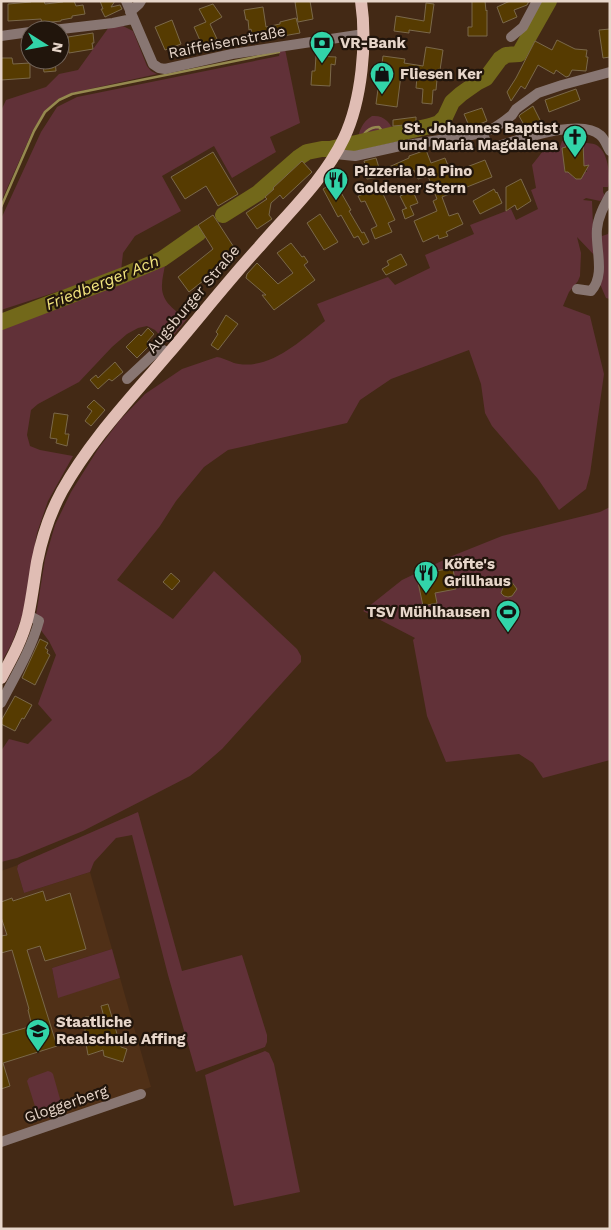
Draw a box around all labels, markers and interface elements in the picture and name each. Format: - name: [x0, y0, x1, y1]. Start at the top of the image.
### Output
- north arrow: [20, 20, 70, 70]
- street label: Raiffeisenstraße: [167, 22, 287, 62]
- bank icon: VR-Bank: [309, 30, 335, 64]
- place label: VR-Bank: [340, 34, 407, 52]
- text: N: [49, 41, 67, 54]
- shop icon: Fliesen Ker: [369, 61, 395, 95]
- place label: Fliesen Ker: [400, 65, 483, 83]
- place label: St. Johannes Baptist und Maria Magdalena: [399, 119, 558, 154]
- church icon: St. Johannes Baptist und Maria Magdalena: [562, 124, 588, 158]
- place label: Pizzeria Da Pino Goldener Stern: [354, 162, 472, 197]
- restaurant icon: Pizzeria Da Pino Goldener Stern: [323, 167, 349, 201]
- street label: Augsburger Straße: [143, 241, 243, 357]
- water label: Friedberger Ach: [43, 251, 162, 314]
- place label: Köfte's Grillhaus: [444, 555, 511, 590]
- restaurant icon: Köfte's Grillhaus: [413, 560, 439, 594]
- sports icon: TSV Mühlhausen: [495, 599, 521, 633]
- place label: TSV Mühlhausen: [366, 603, 490, 621]
- place label: Staatliche Realschule Affing: [56, 1013, 186, 1048]
- school or university icon: Staatliche Realschule Affing: [25, 1018, 51, 1052]
- street label: Gloggerberg: [22, 1081, 110, 1127]

